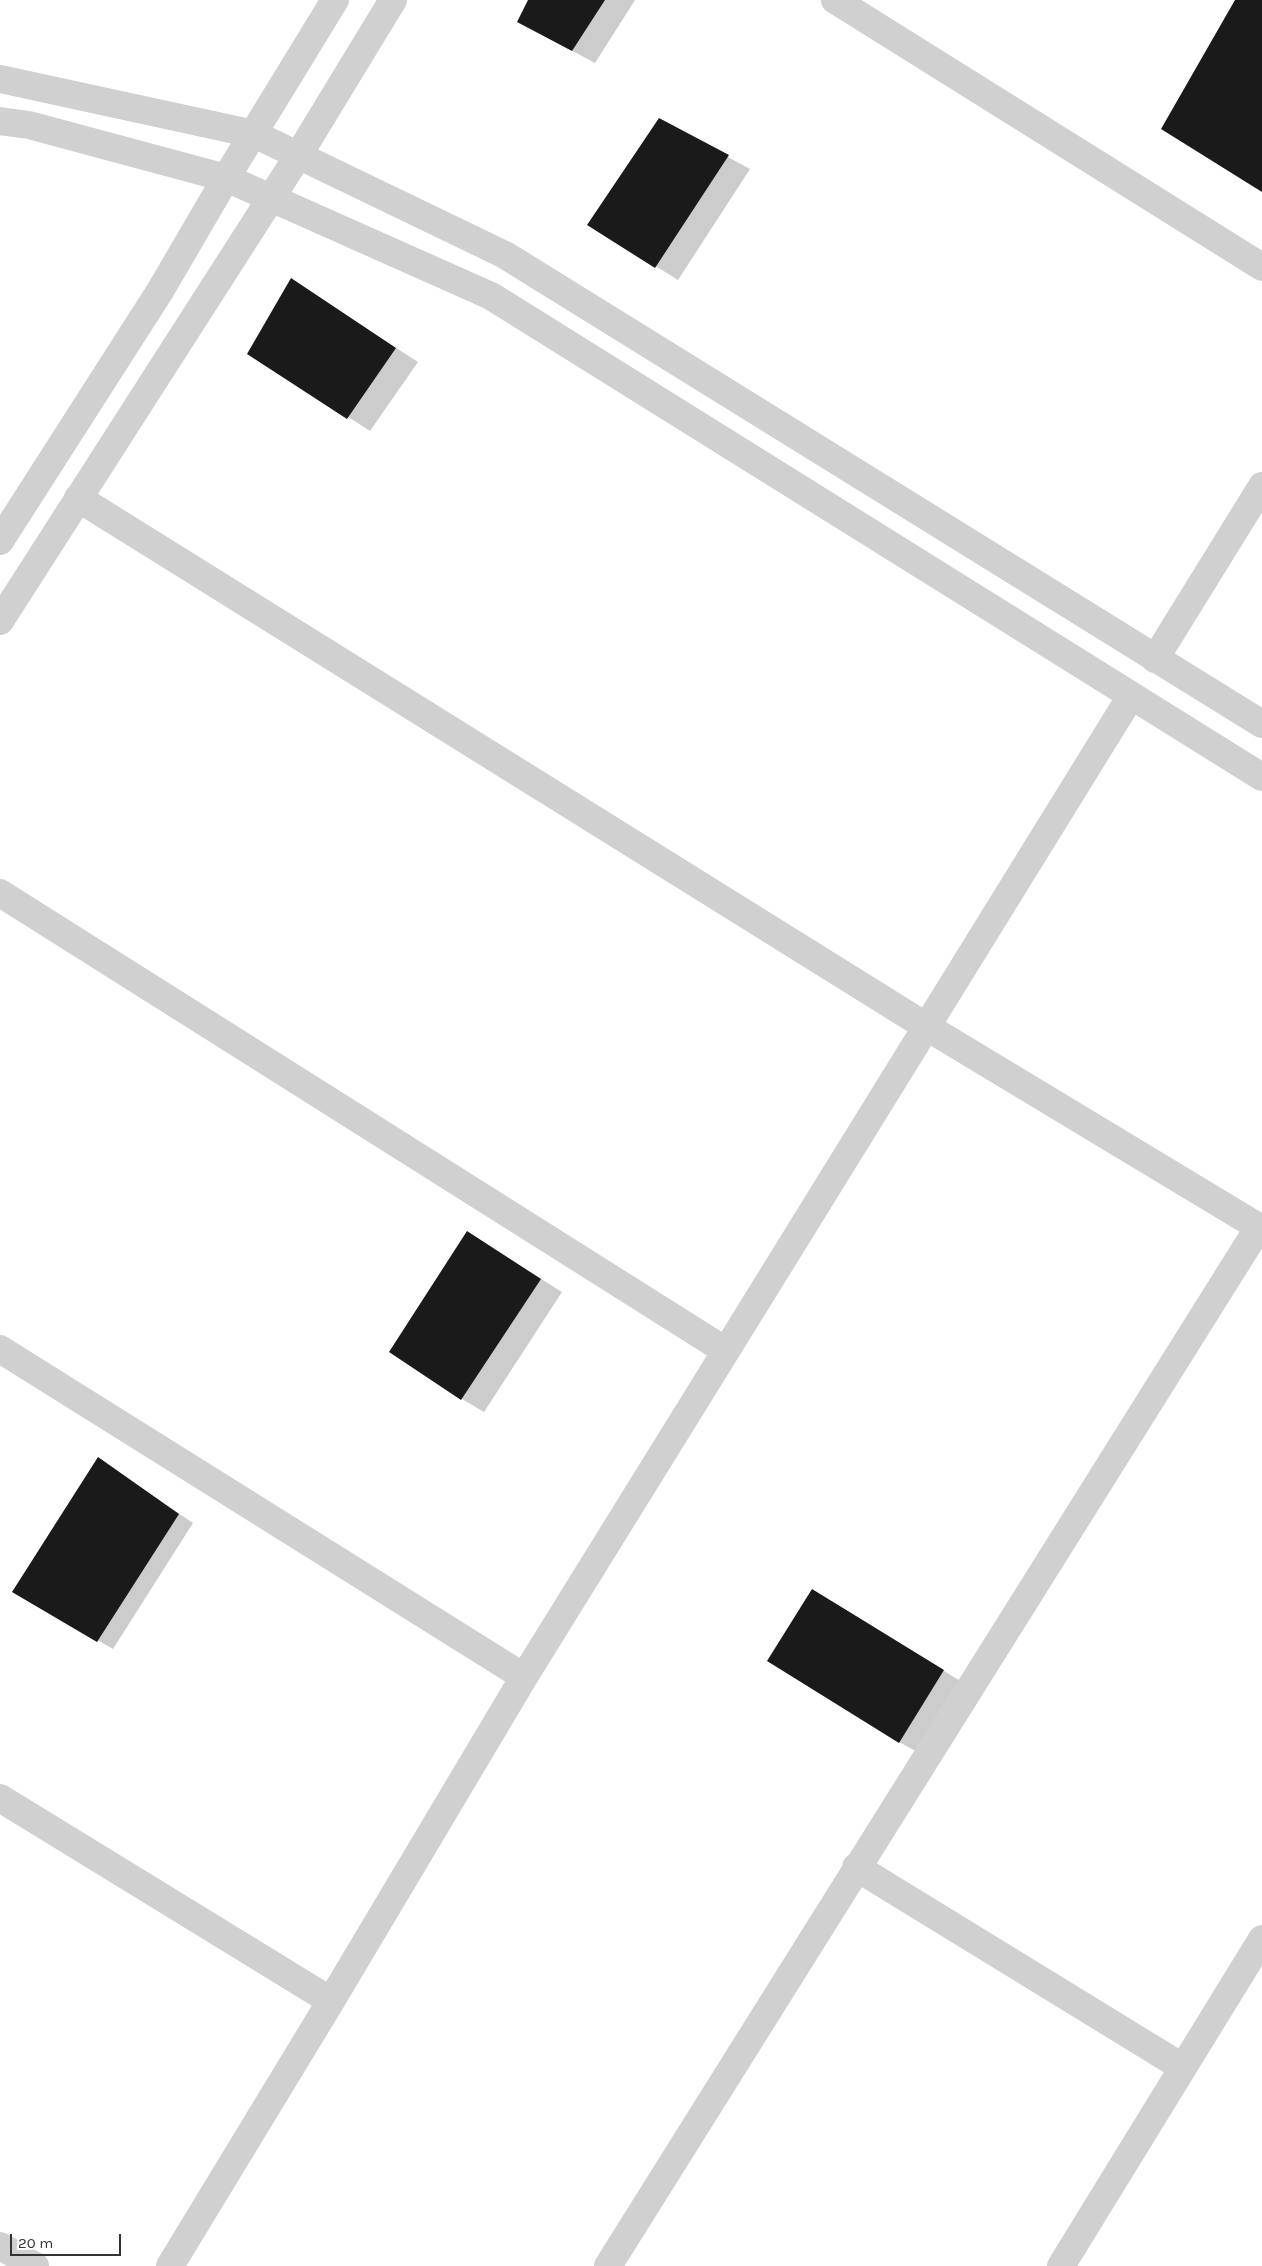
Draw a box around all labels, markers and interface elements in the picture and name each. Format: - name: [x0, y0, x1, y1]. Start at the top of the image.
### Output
- scale bar: [12, 2224, 124, 2256]
- text: 20 m: [18, 2234, 53, 2252]

